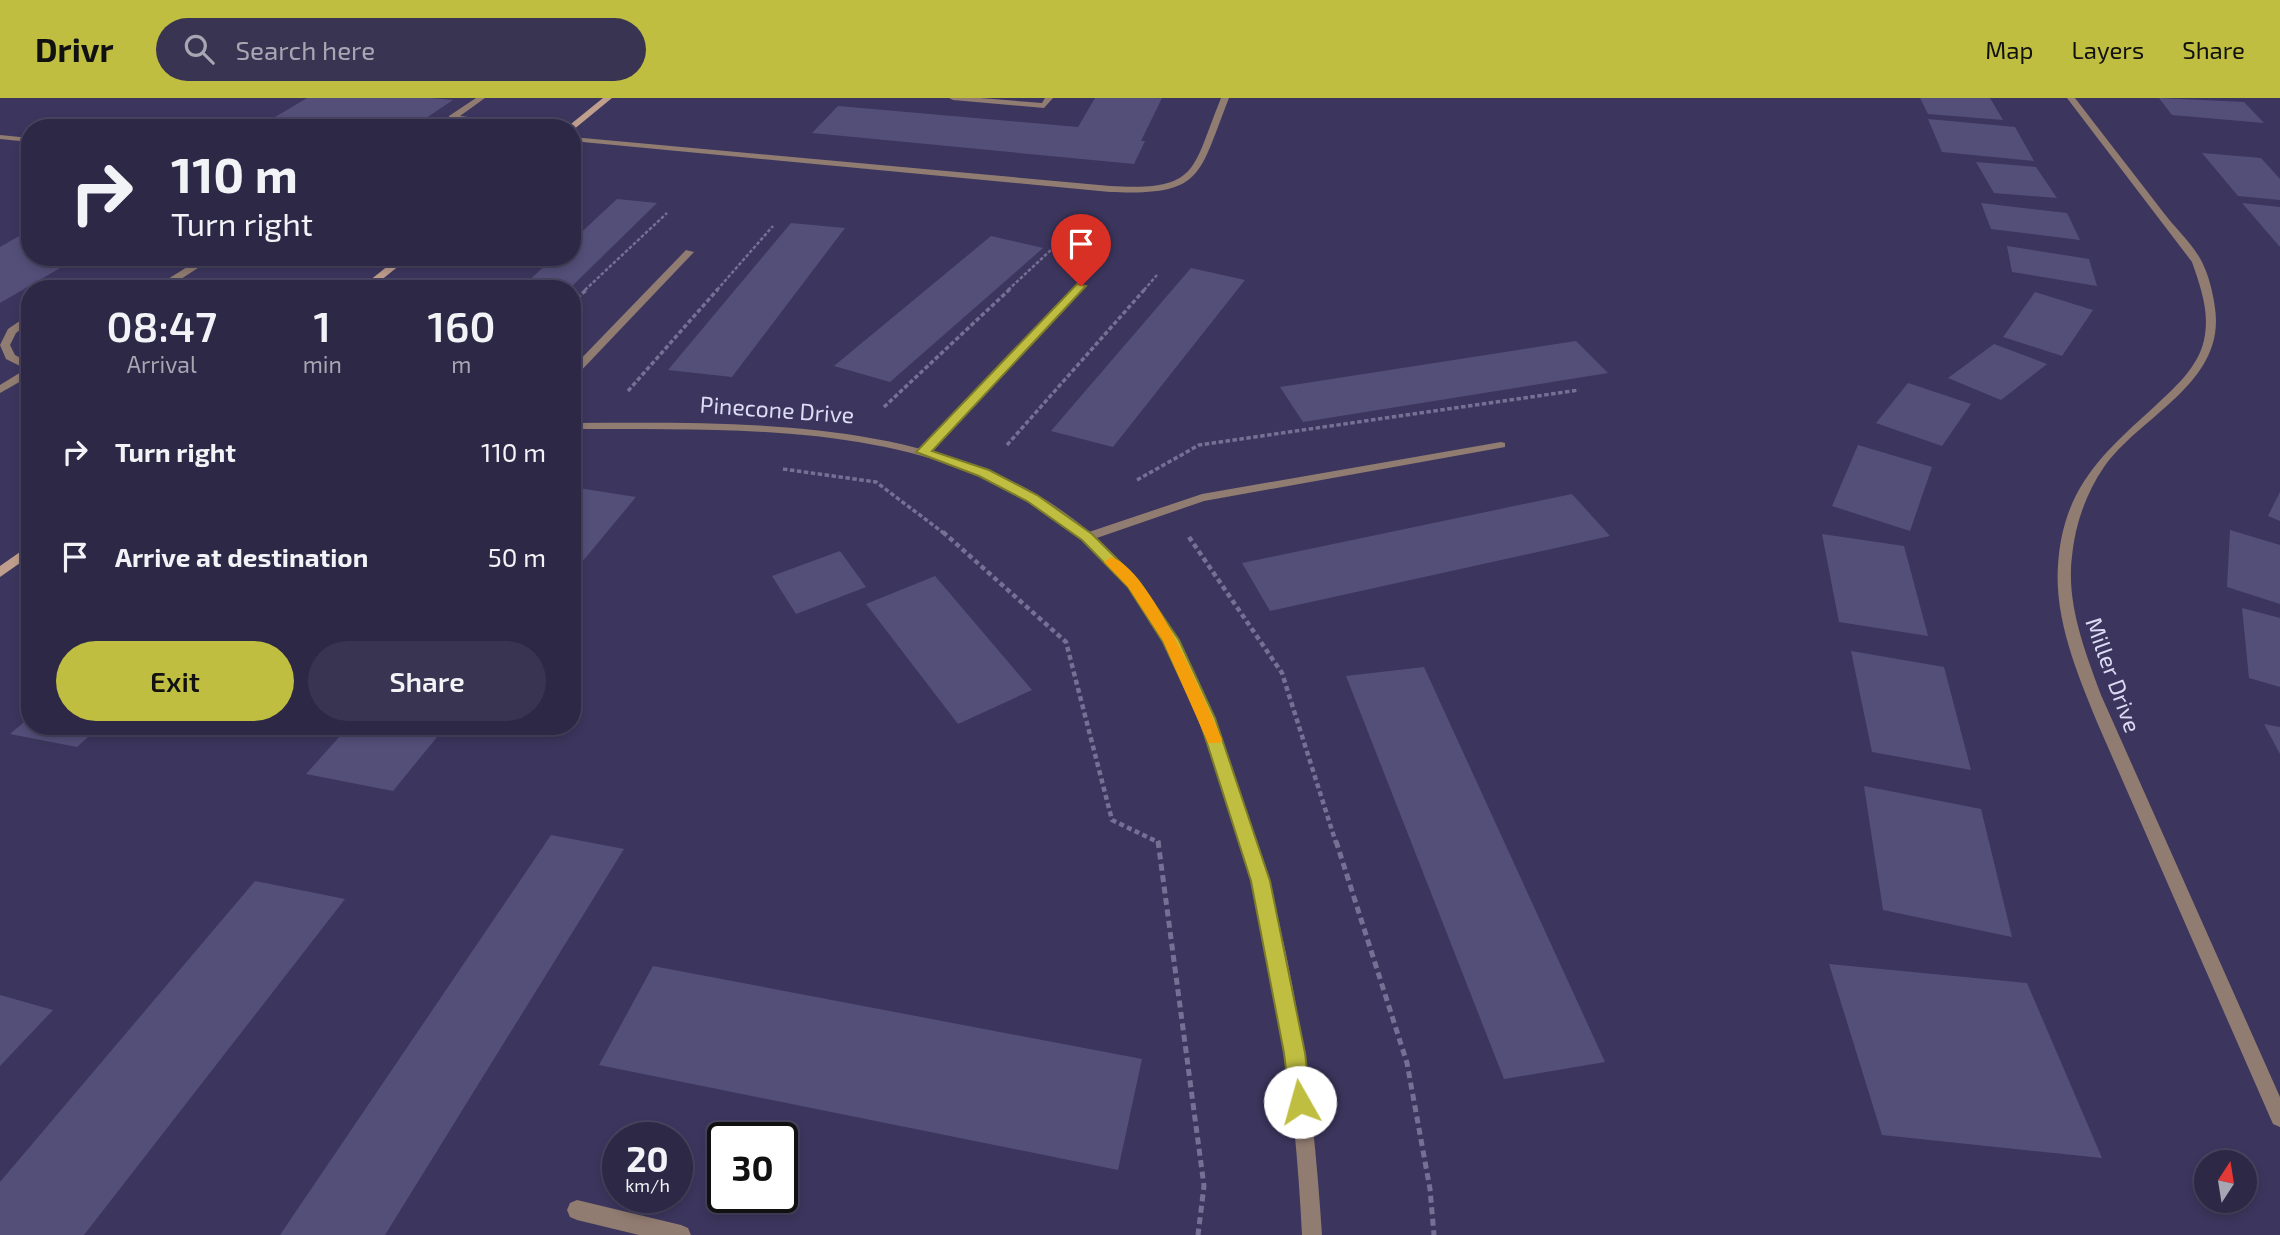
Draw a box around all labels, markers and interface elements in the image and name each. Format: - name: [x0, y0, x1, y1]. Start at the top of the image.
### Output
- search box: [156, 18, 646, 81]
- text: Drivr: [35, 29, 114, 69]
- icon: search: [180, 30, 218, 68]
- text: Search here: [236, 34, 375, 65]
- text: Map: [1985, 35, 2033, 64]
- text: Layers: [2071, 35, 2144, 64]
- text: Share: [2182, 35, 2245, 64]
- text: 110 m: [171, 144, 298, 203]
- icon: right: [56, 147, 147, 238]
- text: Turn right: [171, 204, 313, 242]
- pin: [1051, 214, 1111, 286]
- icon: arrive: [1062, 225, 1100, 263]
- text: 08:47: [107, 300, 217, 350]
- text: 1: [313, 300, 331, 350]
- text: 160: [427, 300, 495, 350]
- text: Arrival: [127, 350, 197, 378]
- text: min: [303, 350, 342, 378]
- text: m: [451, 350, 471, 378]
- street label: Pinecone Drive: [699, 390, 855, 428]
- icon: right: [56, 433, 94, 471]
- text: Turn right: [115, 436, 236, 467]
- text: 110 m: [481, 436, 546, 467]
- icon: arrive: [56, 538, 94, 576]
- text: Arrive at destination: [115, 541, 368, 572]
- text: 50 m: [488, 541, 546, 572]
- street label: Miller Drive: [2080, 613, 2148, 736]
- button: Exit: [56, 641, 294, 721]
- button: Share: [308, 641, 546, 721]
- position arrow: [1263, 1065, 1337, 1139]
- speed limit sign: 30: [707, 1122, 798, 1213]
- text: 20: [626, 1137, 669, 1179]
- north arrow: [2194, 1150, 2258, 1213]
- map controls: [2194, 1150, 2257, 1213]
- text: km/h: [625, 1174, 670, 1196]

